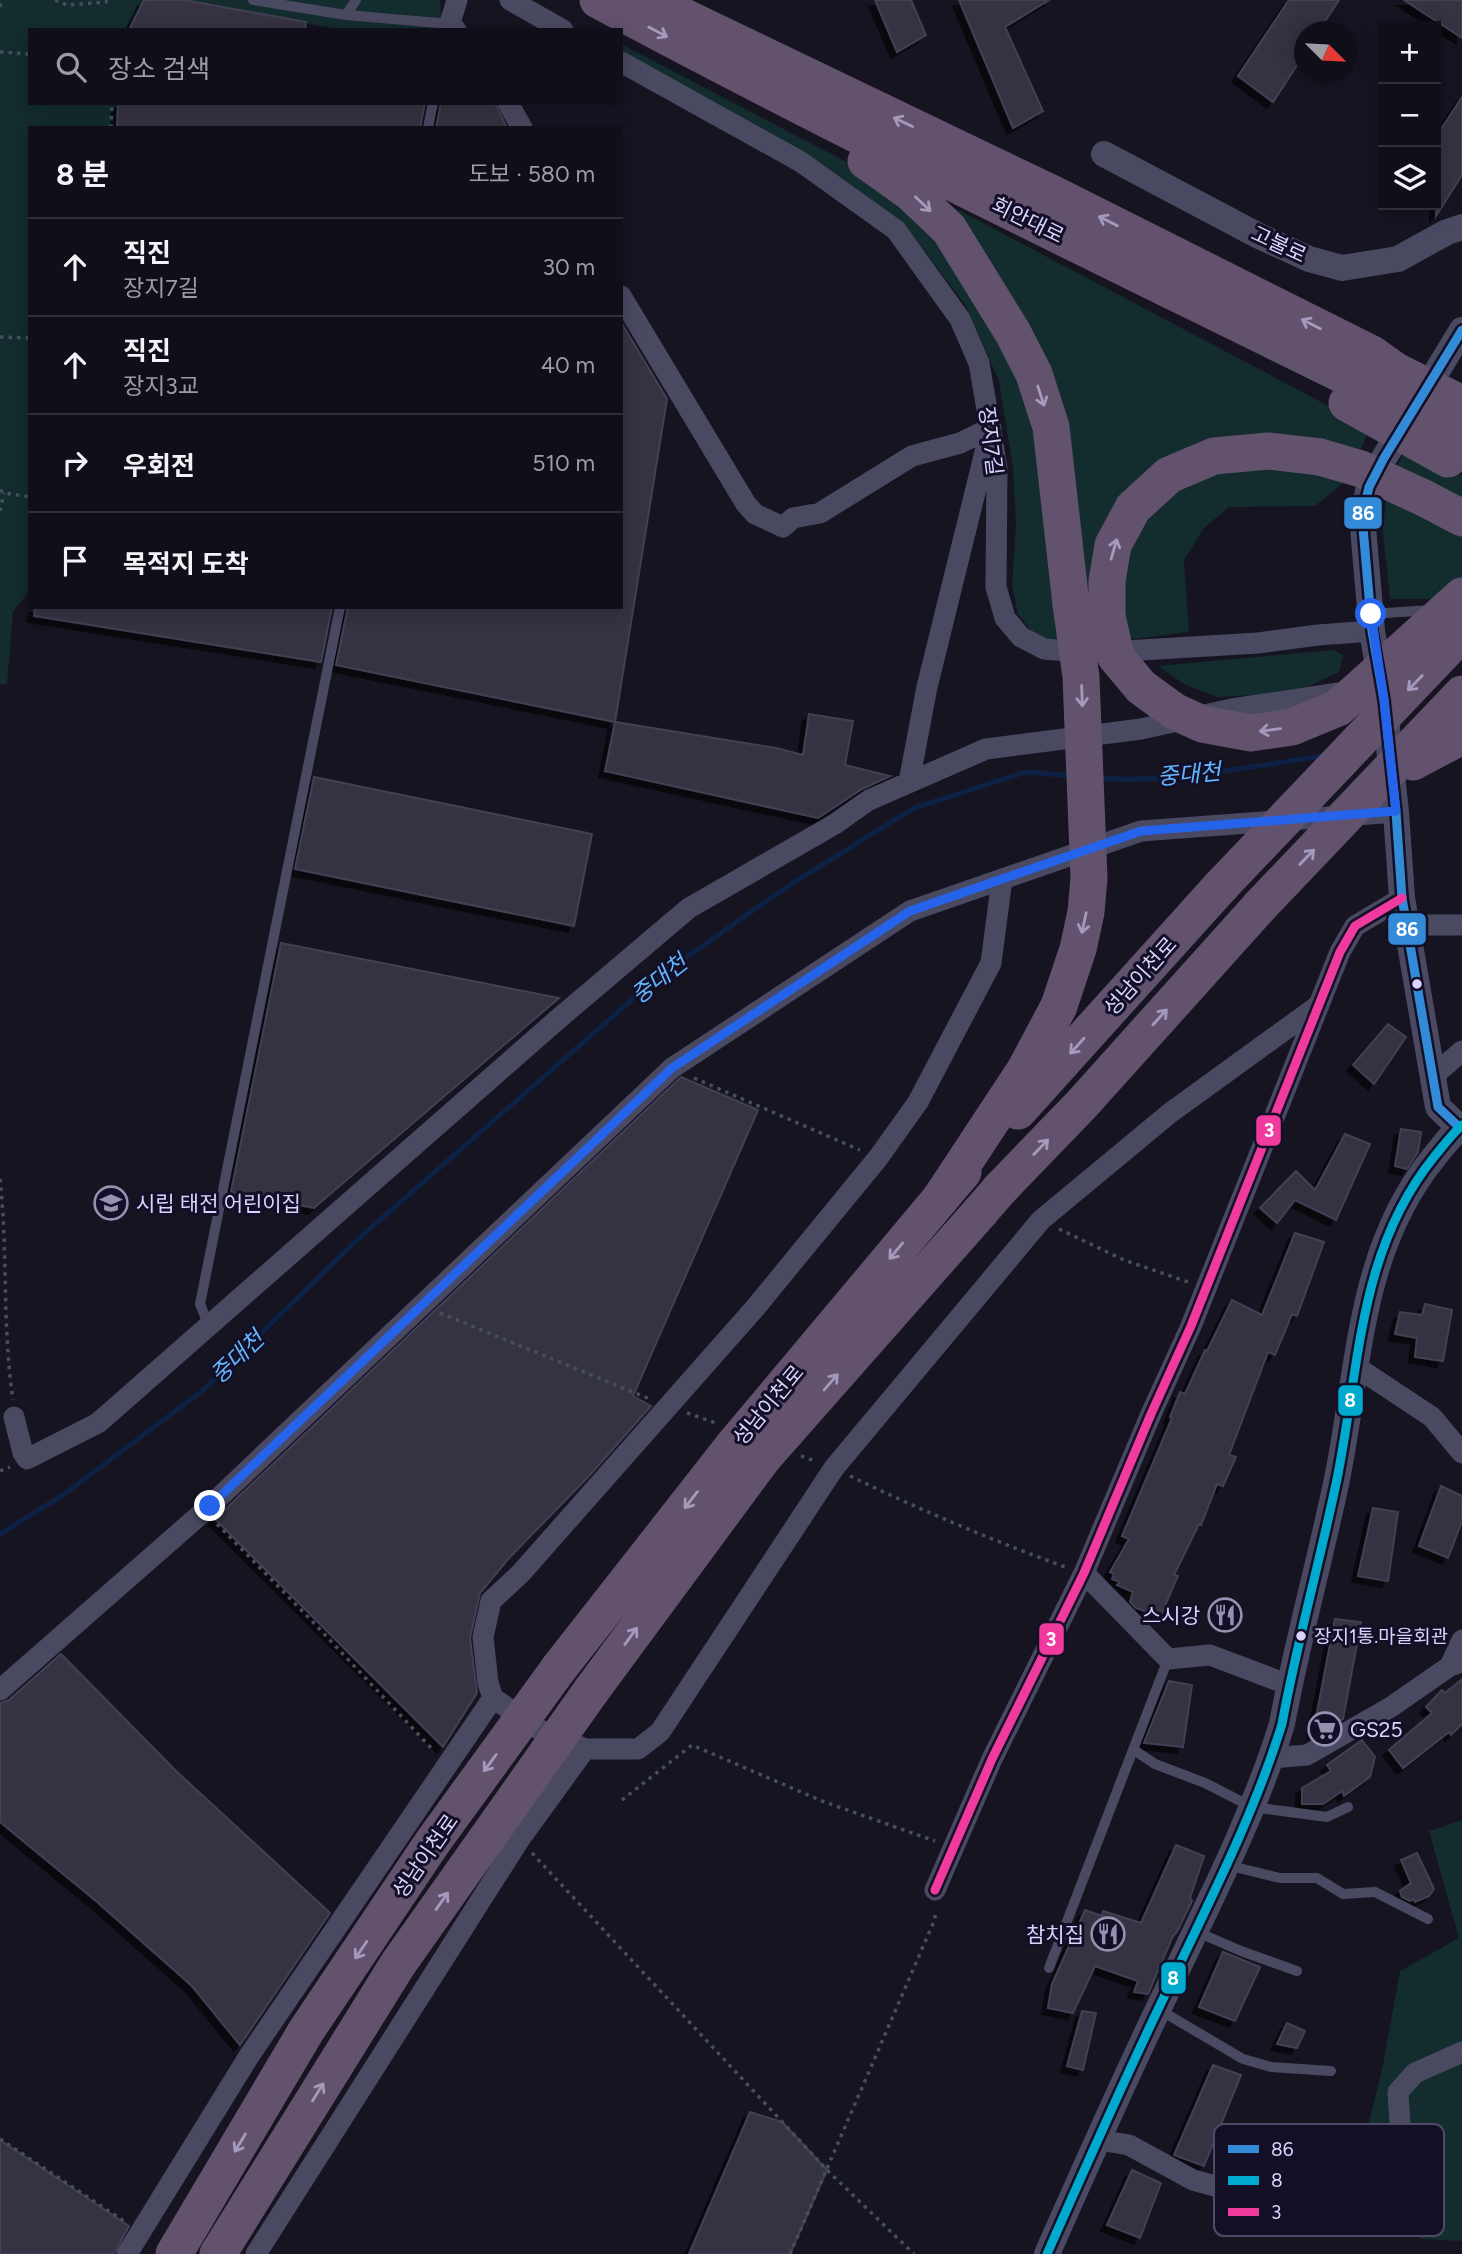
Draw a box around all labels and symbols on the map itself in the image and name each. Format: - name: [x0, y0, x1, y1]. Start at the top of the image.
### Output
- north arrow: [1294, 21, 1357, 84]
- one-way arrow: [648, 26, 668, 40]
- one-way arrow: [893, 115, 914, 128]
- street label: 회안대로: [988, 192, 1068, 248]
- one-way arrow: [914, 196, 932, 212]
- one-way arrow: [1098, 214, 1118, 228]
- street label: 고불로: [1247, 220, 1311, 268]
- one-way arrow: [1301, 316, 1322, 330]
- one-way arrow: [1036, 384, 1048, 406]
- street label: 장지7길: [974, 405, 1008, 477]
- line badge: 86: [1343, 496, 1383, 530]
- text: 86: [1352, 502, 1374, 525]
- one-way arrow: [1108, 538, 1121, 560]
- route start: [1355, 598, 1386, 629]
- one-way arrow: [1406, 674, 1423, 691]
- one-way arrow: [1075, 684, 1088, 707]
- one-way arrow: [1259, 724, 1282, 737]
- water label: 중대천: [1156, 757, 1225, 791]
- one-way arrow: [1299, 849, 1316, 866]
- one-way arrow: [1076, 911, 1090, 934]
- line badge: 86: [1387, 912, 1427, 946]
- text: 86: [1396, 918, 1418, 941]
- street label: 성남이천로: [1098, 932, 1182, 1020]
- water label: 중대천: [625, 947, 695, 1010]
- unlabelled marker: [1410, 977, 1424, 991]
- one-way arrow: [1152, 1009, 1169, 1026]
- one-way arrow: [1069, 1037, 1086, 1054]
- line badge: 3: [1255, 1114, 1282, 1147]
- text: 3: [1264, 1119, 1274, 1142]
- one-way arrow: [1033, 1138, 1050, 1155]
- school or university icon: 시립 태전 어린이집: [92, 1184, 130, 1222]
- place label: 시립 태전 어린이집: [136, 1191, 301, 1216]
- one-way arrow: [888, 1242, 904, 1260]
- water label: 중대천: [204, 1323, 272, 1389]
- street label: 성남이천로: [727, 1360, 809, 1450]
- one-way arrow: [822, 1374, 839, 1391]
- line badge: 8: [1337, 1384, 1364, 1417]
- text: 8: [1344, 1389, 1356, 1412]
- route end: [194, 1490, 225, 1521]
- one-way arrow: [683, 1491, 698, 1509]
- restaurant icon: 스시강: [1206, 1596, 1244, 1634]
- place label: 스시강: [1142, 1603, 1200, 1628]
- line badge: 3: [1038, 1622, 1065, 1656]
- place label: 장지1통.마을회관: [1314, 1625, 1448, 1648]
- one-way arrow: [624, 1627, 639, 1646]
- text: 3: [1046, 1628, 1056, 1651]
- marker: 장지1통.마을회관: [1294, 1629, 1308, 1643]
- supermarket icon: GS25: [1306, 1710, 1344, 1748]
- place label: GS25: [1350, 1717, 1403, 1742]
- one-way arrow: [483, 1753, 497, 1772]
- street label: 성남이천로: [387, 1809, 463, 1903]
- one-way arrow: [435, 1892, 449, 1911]
- restaurant icon: 참치집: [1089, 1915, 1127, 1953]
- place label: 참치집: [1026, 1922, 1084, 1947]
- one-way arrow: [353, 1940, 368, 1959]
- line badge: 8: [1160, 1961, 1187, 1995]
- text: 8: [1167, 1967, 1179, 1990]
- one-way arrow: [312, 2082, 326, 2102]
- legend: [1214, 2124, 1444, 2236]
- one-way arrow: [233, 2132, 247, 2152]
- text: 86: [1271, 2138, 1294, 2161]
- text: 8: [1271, 2169, 1283, 2192]
- text: 3: [1271, 2201, 1281, 2224]

